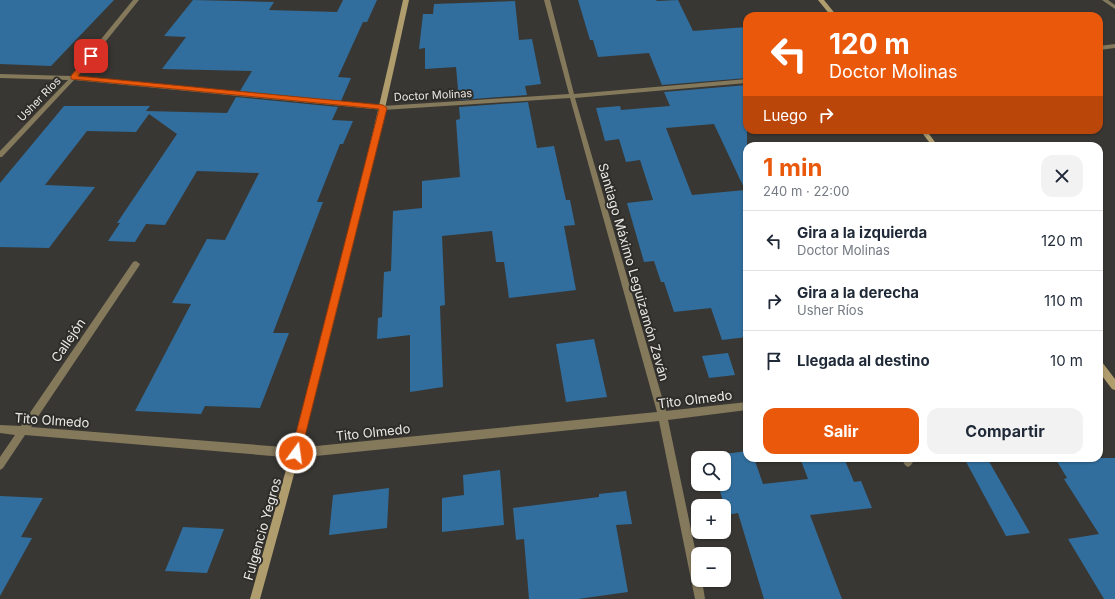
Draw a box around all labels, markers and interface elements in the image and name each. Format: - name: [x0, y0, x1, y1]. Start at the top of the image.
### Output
- text: 120 m: [829, 27, 910, 61]
- icon: left: [763, 28, 815, 80]
- pin: [74, 39, 108, 73]
- icon: arrive: [80, 45, 102, 67]
- text: Doctor Molinas: [829, 61, 957, 82]
- street label: Usher Ríos: [14, 74, 64, 124]
- street label: Doctor Molinas: [393, 86, 473, 104]
- icon: right: [815, 104, 837, 126]
- text: Luego: [763, 106, 807, 125]
- text: 1 min: [763, 153, 822, 182]
- button: close: [1041, 155, 1083, 197]
- street label: Santiago Máximo Leguizamón Zaván: [595, 161, 673, 383]
- text: 240 m · 22:00: [763, 183, 849, 199]
- text: Gira a la izquierda: [797, 223, 927, 242]
- icon: left: [763, 230, 785, 252]
- text: 120 m: [1041, 231, 1083, 250]
- text: Doctor Molinas: [797, 242, 890, 258]
- text: Gira a la derecha: [797, 283, 919, 302]
- icon: right: [763, 290, 785, 312]
- text: 110 m: [1044, 291, 1083, 310]
- text: Usher Ríos: [797, 302, 864, 318]
- street label: Callejón: [48, 315, 88, 365]
- icon: arrive: [763, 350, 785, 372]
- text: Llegada al destino: [797, 351, 930, 370]
- text: 10 m: [1050, 351, 1083, 370]
- street label: Tito Olmedo: [657, 386, 733, 412]
- button: Salir: [763, 408, 919, 454]
- button: Compartir: [927, 408, 1083, 454]
- street label: Tito Olmedo: [14, 409, 90, 431]
- street label: Tito Olmedo: [335, 420, 411, 444]
- position arrow: [275, 432, 317, 474]
- map controls: [691, 451, 731, 587]
- button: search: [691, 451, 731, 491]
- street label: Fulgencio Yegros: [240, 476, 284, 582]
- button: +: [691, 499, 731, 539]
- button: −: [691, 547, 731, 587]

